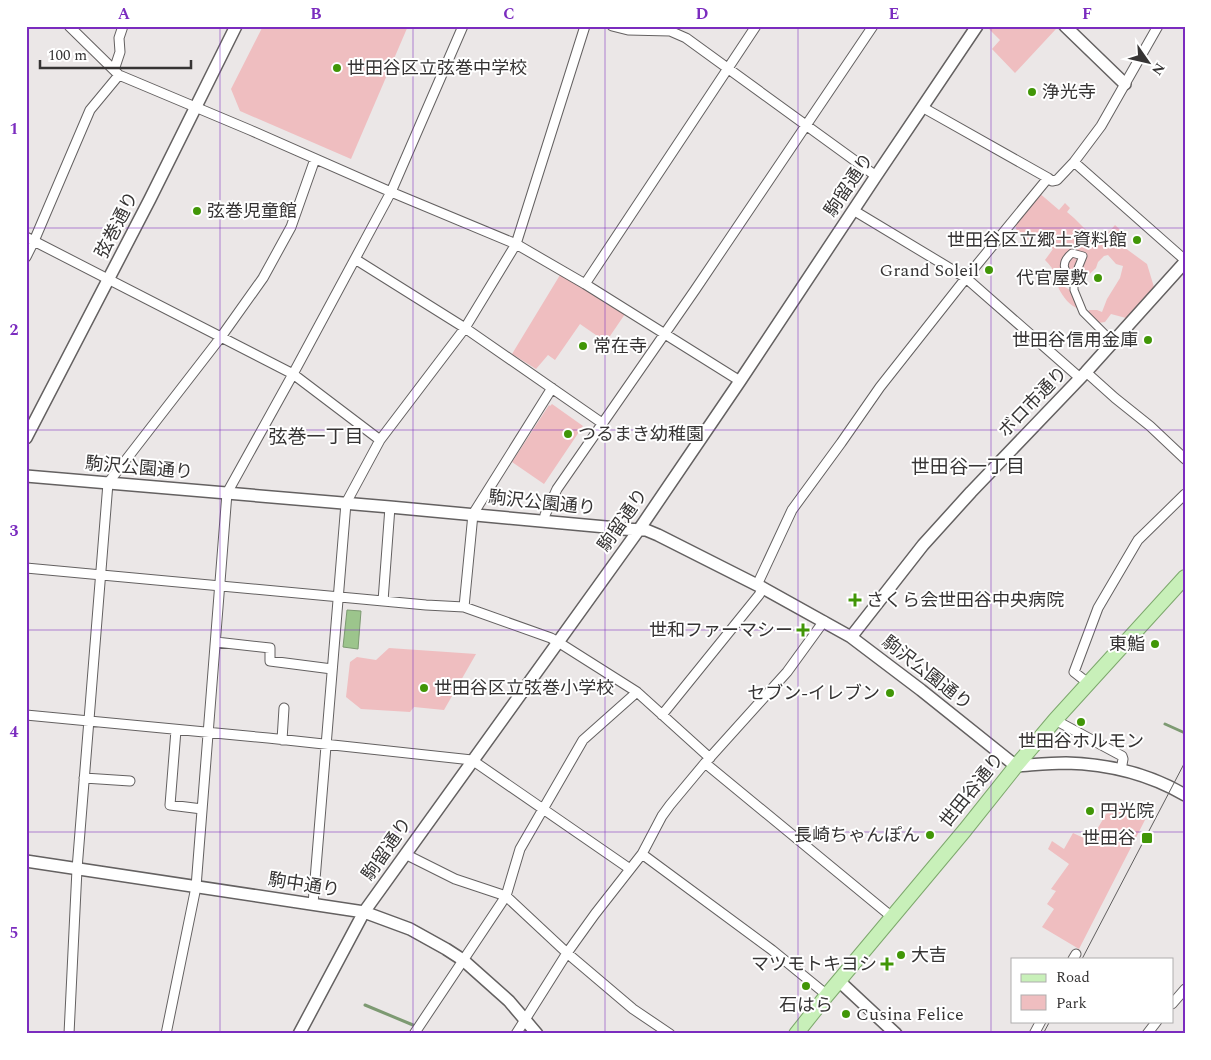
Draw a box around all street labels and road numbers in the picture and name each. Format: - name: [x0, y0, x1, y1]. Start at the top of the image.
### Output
- street label: 駒留通り: [818, 148, 880, 222]
- street label: 弦巻通り: [89, 187, 145, 263]
- street label: ボロ市通り: [992, 360, 1074, 444]
- street label: 駒沢公園通り: [84, 450, 194, 486]
- street label: 駒留通り: [591, 483, 655, 557]
- street label: 駒沢公園通り: [487, 484, 597, 522]
- street label: 駒沢公園通り: [876, 629, 978, 717]
- street label: 世田谷通り: [933, 747, 1011, 833]
- street label: 駒留通り: [355, 812, 419, 886]
- street label: 駒中通り: [266, 866, 342, 904]

